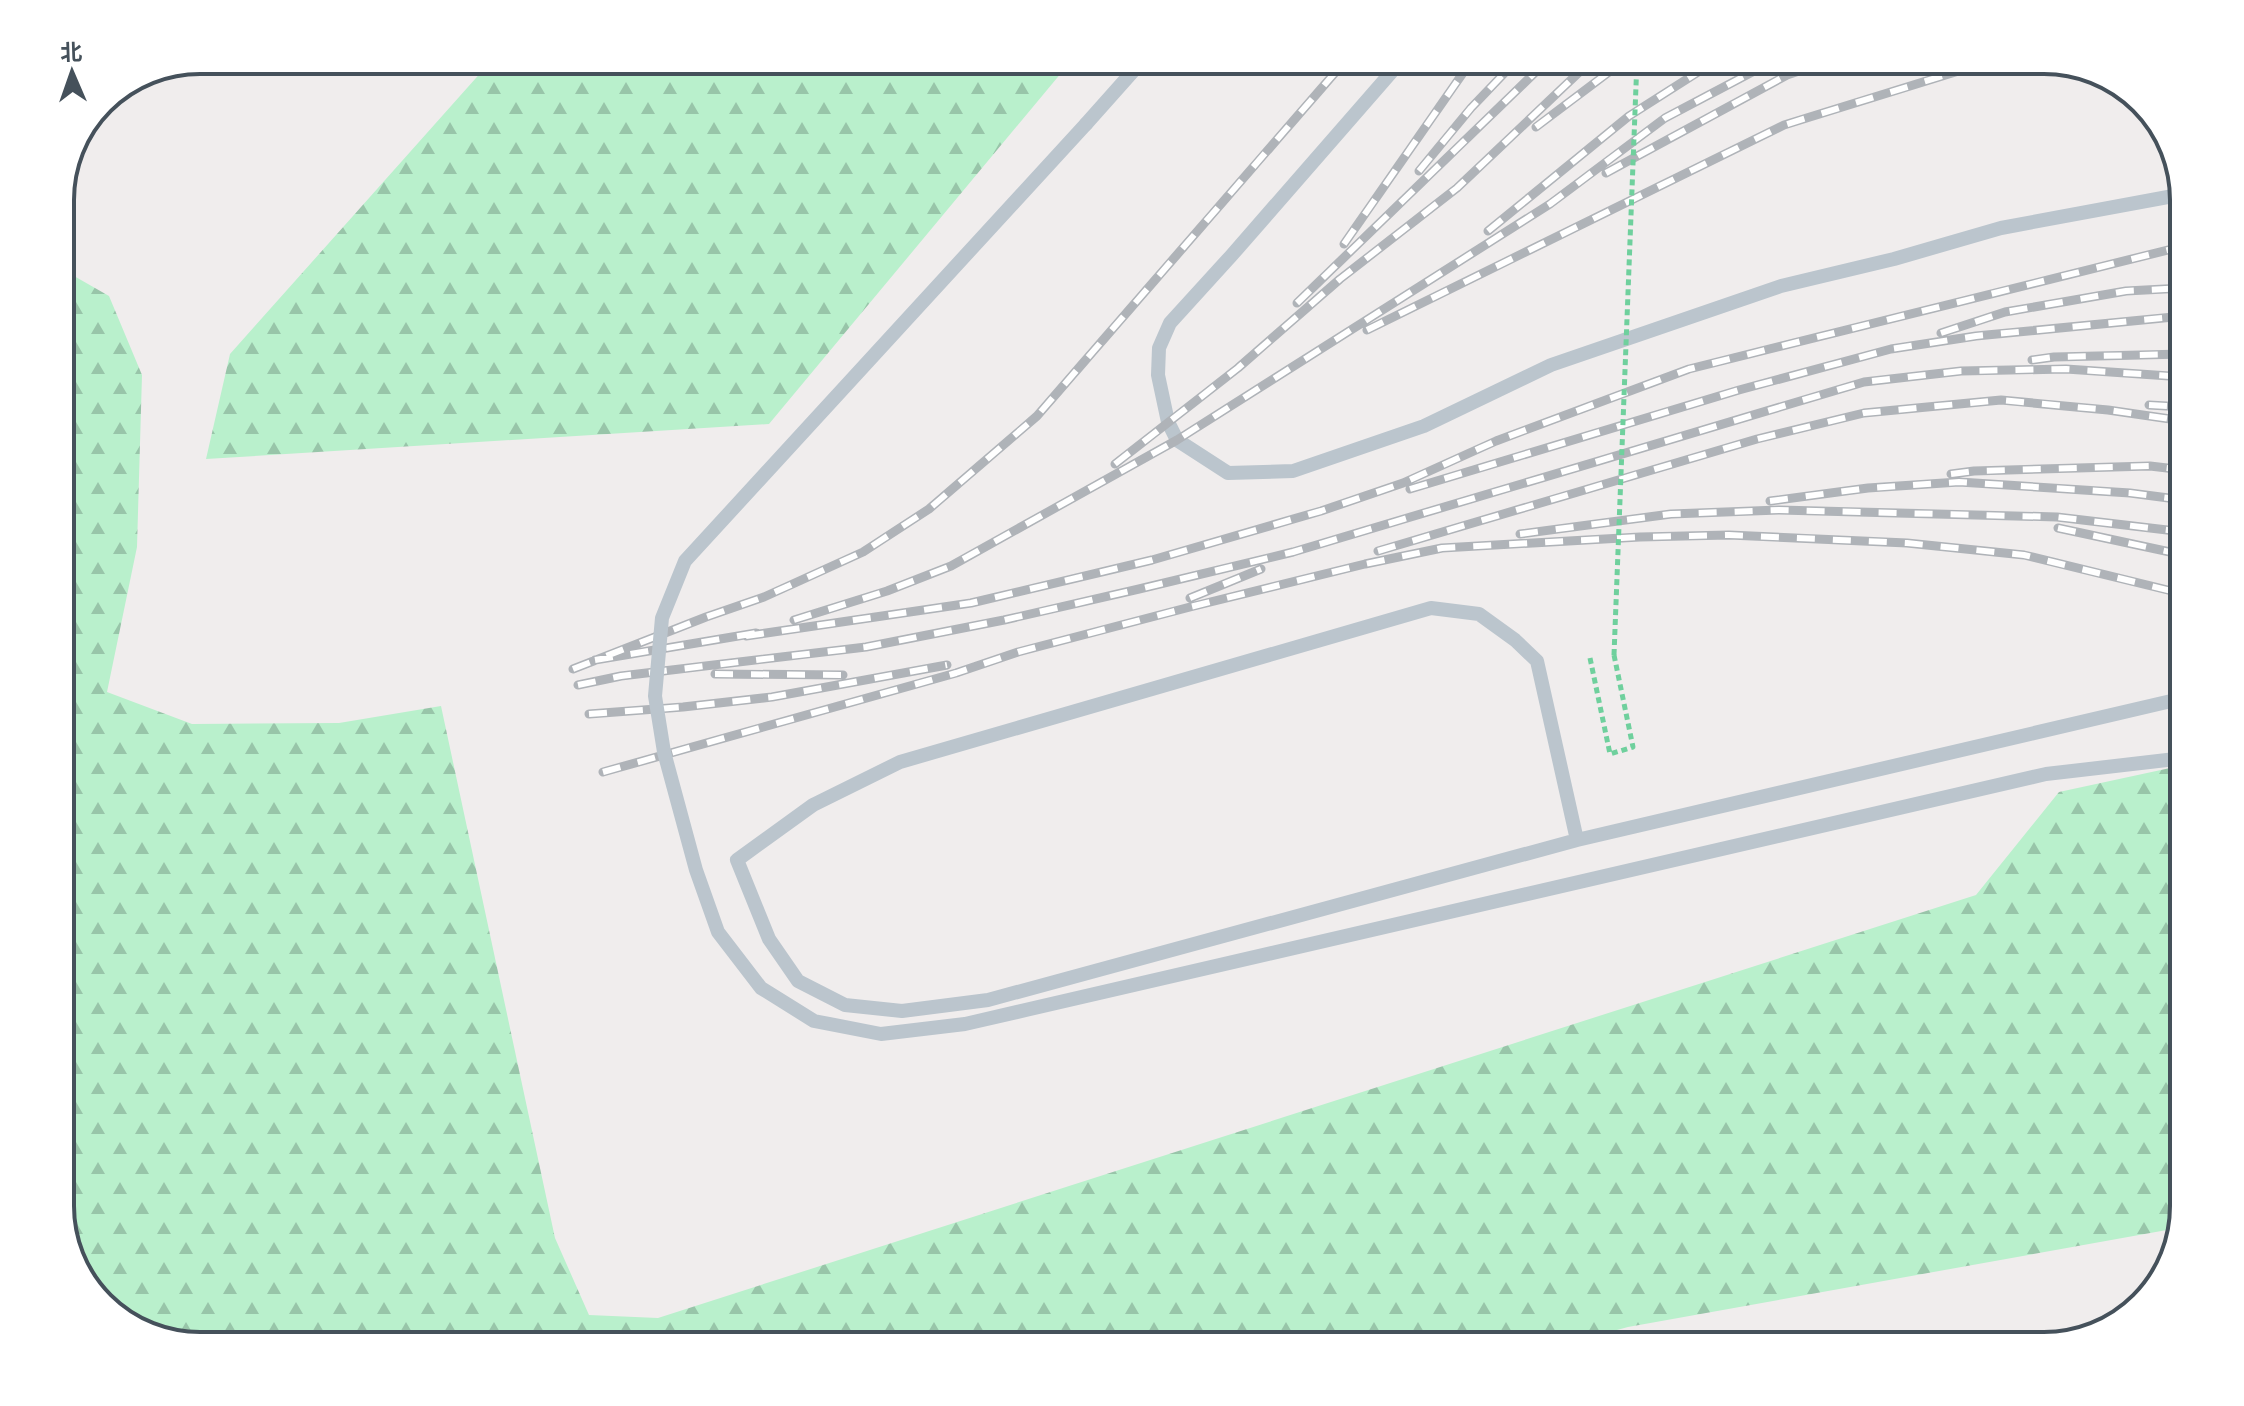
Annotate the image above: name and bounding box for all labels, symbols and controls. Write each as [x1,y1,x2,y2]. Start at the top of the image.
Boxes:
north arrow [32,32,112,112]
text: 北 [60,37,83,68]

